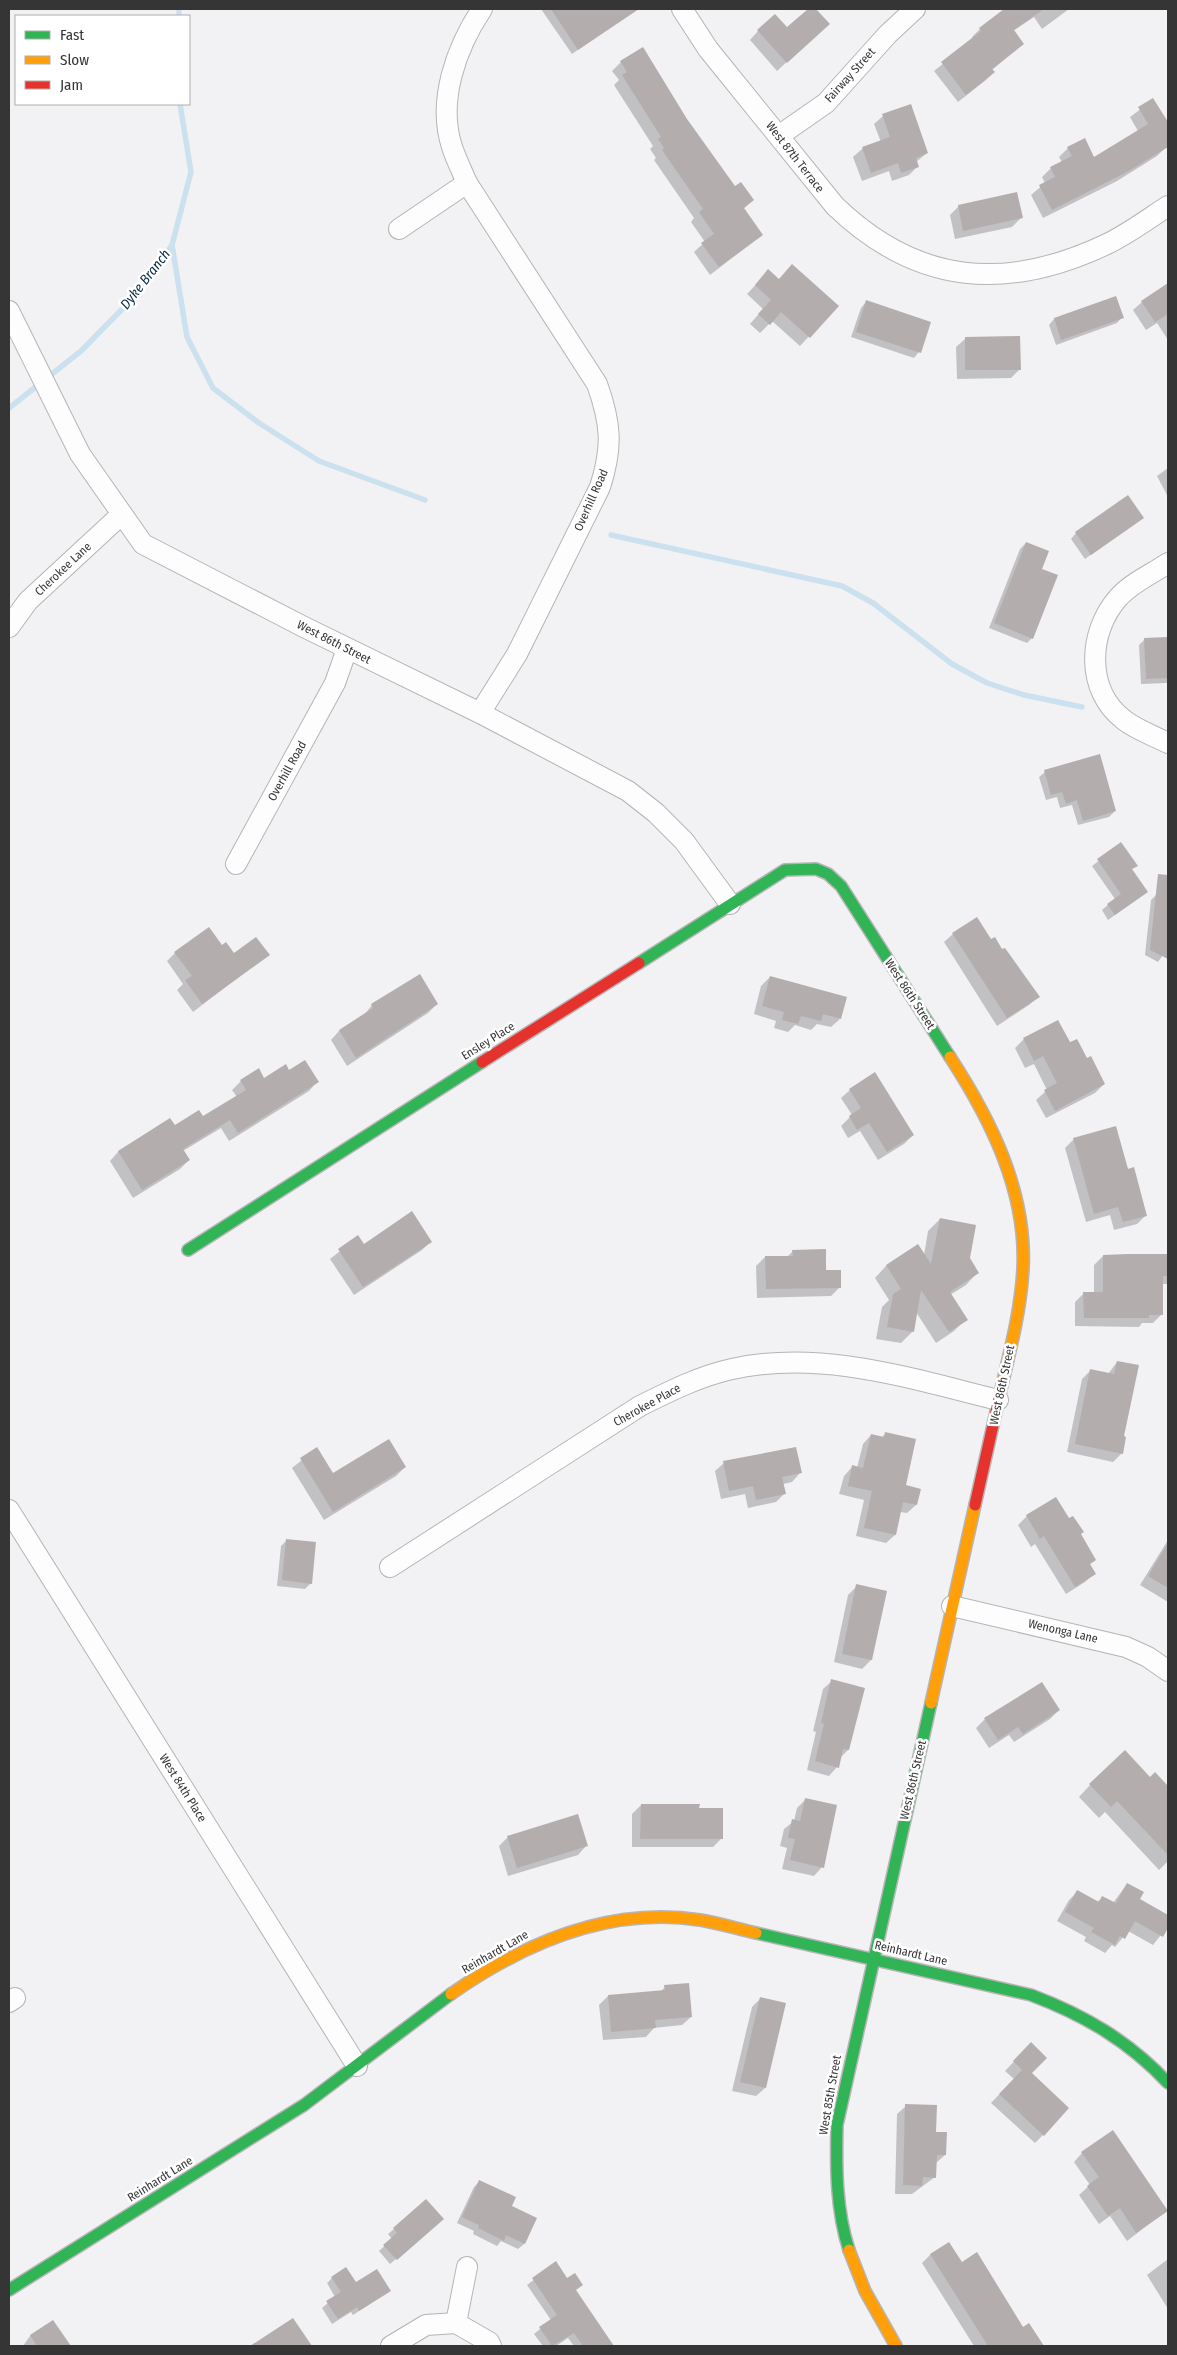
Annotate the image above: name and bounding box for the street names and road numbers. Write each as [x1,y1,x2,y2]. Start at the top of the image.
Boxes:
street label: Fairway Street [822,45,878,105]
street label: West 87th Terrace [763,119,827,195]
street label: Overhill Road [571,467,611,533]
street label: Cherokee Lane [32,539,94,599]
street label: West 86th Street [295,617,373,667]
street label: Overhill Road [265,739,309,803]
street label: West 86th Street [882,956,938,1032]
street label: Ensley Place [459,1019,517,1063]
street label: West 86th Street [987,1344,1017,1426]
street label: Cherokee Place [611,1381,683,1429]
street label: Wenonga Lane [1027,1616,1099,1646]
street label: West 86th Street [897,1739,929,1821]
street label: West 84th Place [157,1751,210,1825]
street label: Reinhardt Lane [459,1927,531,1977]
street label: Reinhardt Lane [873,1938,949,1968]
street label: West 85th Street [816,2054,844,2136]
street label: Reinhardt Lane [125,2153,195,2205]

